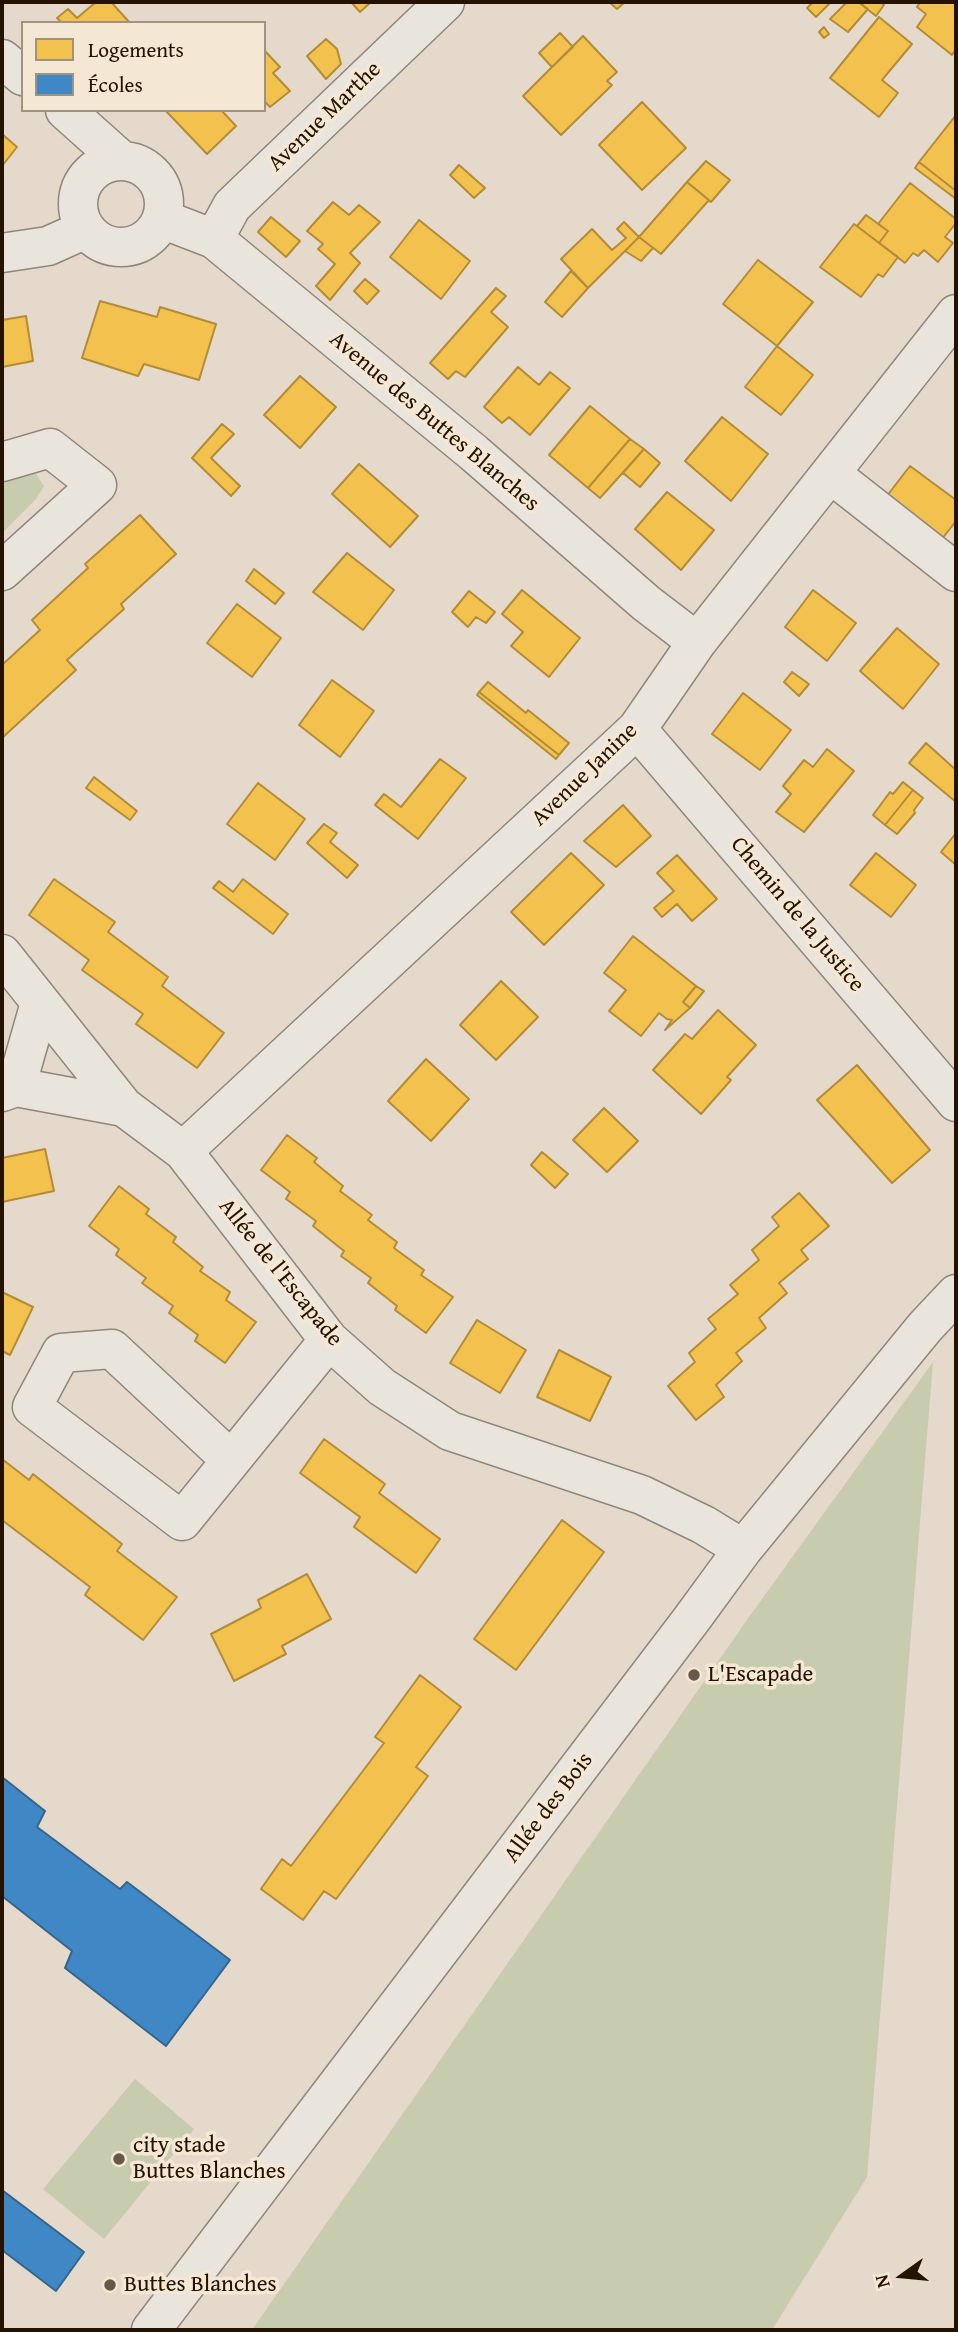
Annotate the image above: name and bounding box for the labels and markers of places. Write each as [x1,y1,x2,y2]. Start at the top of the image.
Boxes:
place label: L'Escapade [708,1661,813,1689]
marker: L'Escapade [686,1667,702,1683]
place label: city stade Buttes Blanches [133,2132,286,2186]
marker: city stade Buttes Blanches [111,2151,127,2167]
place label: Buttes Blanches [124,2271,277,2299]
marker: Buttes Blanches [102,2277,118,2293]

